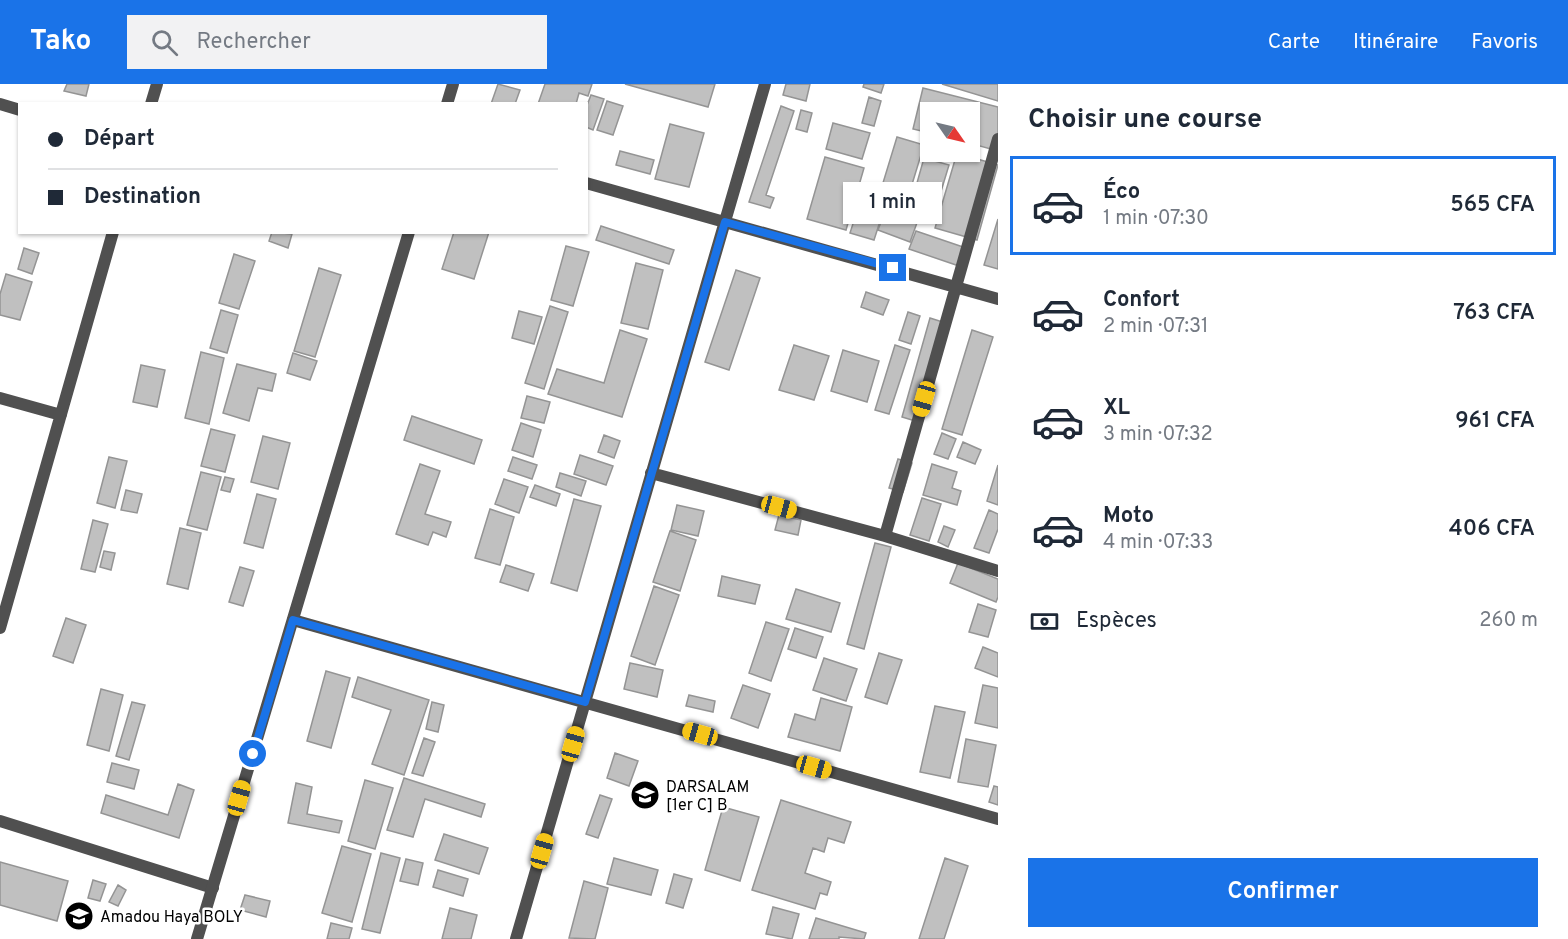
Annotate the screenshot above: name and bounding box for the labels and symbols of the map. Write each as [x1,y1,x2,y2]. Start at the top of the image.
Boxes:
north arrow [920,102,980,162]
callout: 1 min [844,181,942,223]
route end [879,254,906,281]
car [910,379,938,419]
car [759,494,799,520]
car [680,720,720,748]
car [559,724,587,764]
route start [239,740,266,767]
car [794,753,834,781]
car [225,778,253,818]
place label: DARSALAM [1er C] B [666,778,749,816]
school or university icon: DARSALAM [1er C] B [629,779,661,811]
car [528,831,556,871]
school or university icon: Amadou Haya BOLY [63,900,95,932]
place label: Amadou Haya BOLY [100,908,243,928]

